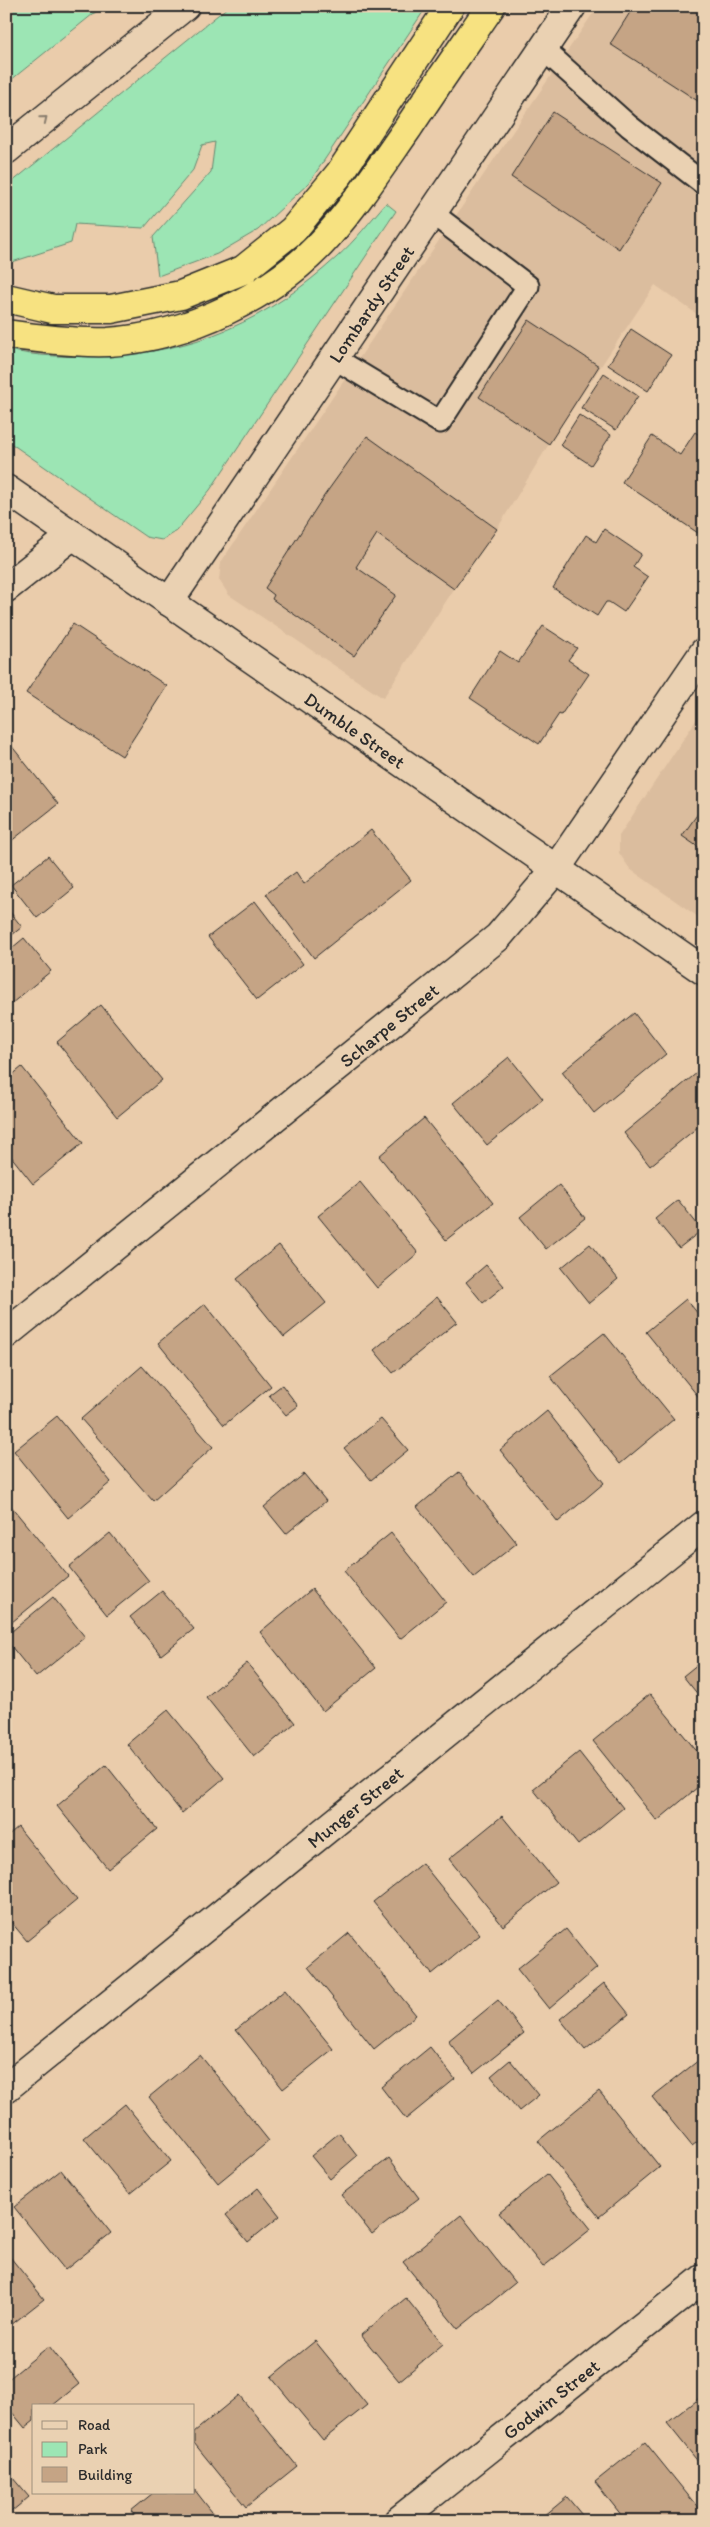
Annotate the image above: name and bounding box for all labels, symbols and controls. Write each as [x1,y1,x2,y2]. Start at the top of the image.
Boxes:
one-way arrow [38,117,47,125]
street label: Lombardy Street [324,241,419,367]
street label: Dumble Street [300,687,410,774]
street label: Scharpe Street [335,978,443,1072]
street label: Munger Street [303,1762,408,1853]
street label: Godwin Street [498,2354,604,2444]
legend [32,2404,195,2494]
text: Road [78,2416,111,2434]
text: Park [78,2440,108,2458]
text: Building [78,2466,132,2484]

